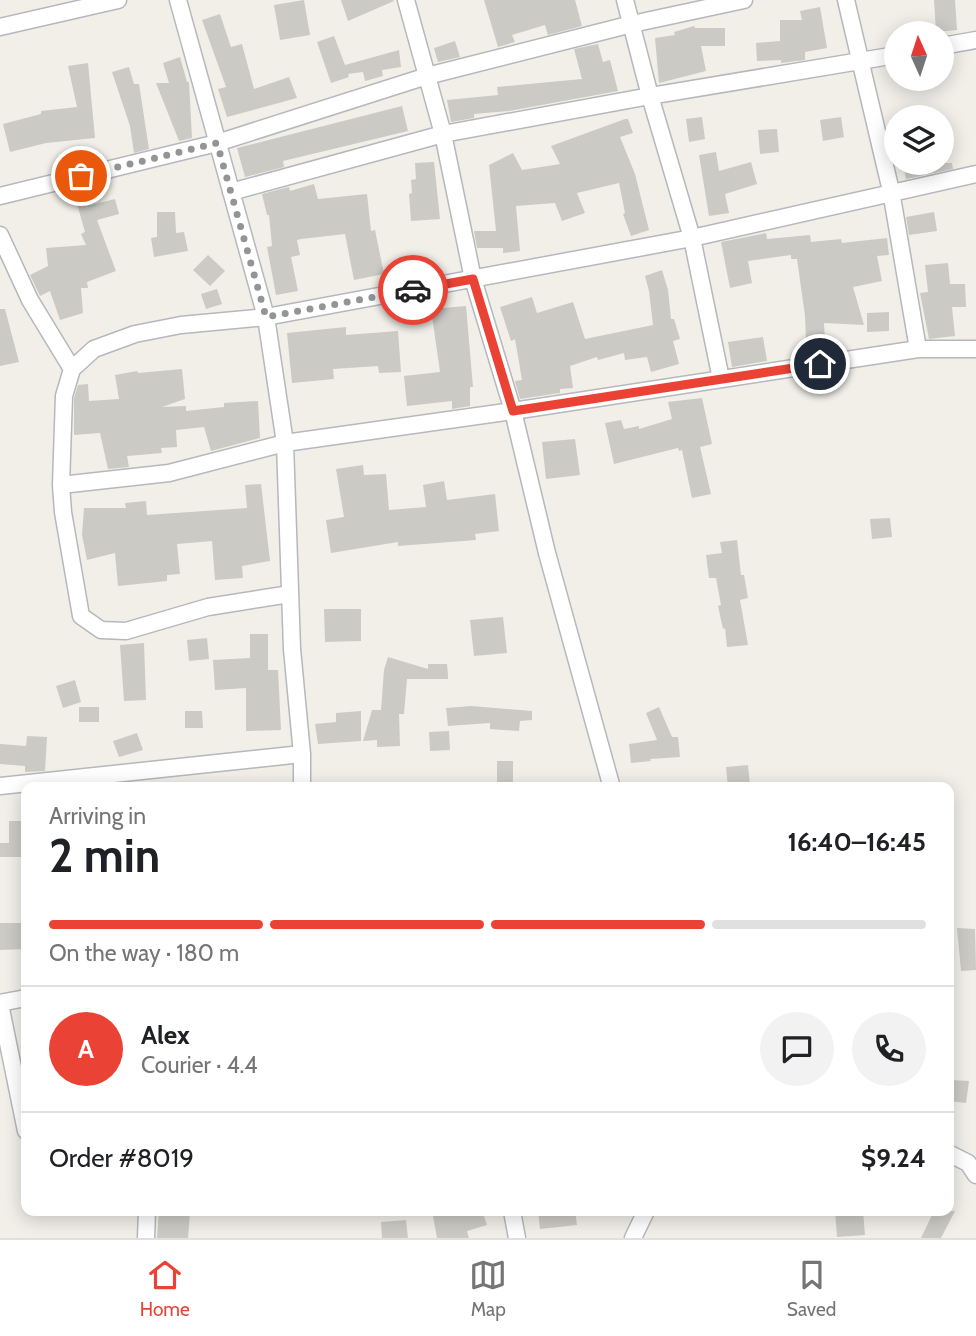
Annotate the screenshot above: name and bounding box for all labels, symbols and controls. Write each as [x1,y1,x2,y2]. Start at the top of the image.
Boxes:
north arrow [884,21,954,91]
map controls [884,21,954,175]
button: layers [884,105,954,175]
pin [51,146,111,206]
icon: bag [62,157,100,195]
courier [378,255,448,325]
icon: car [394,271,432,309]
pin [790,334,850,394]
icon: home [801,345,839,383]
text: Arriving in [49,802,146,830]
text: 16:40–16:45 [787,826,926,858]
text: 2 min [49,828,160,884]
text: On the way · 180 m [49,939,239,967]
button: chat [760,1012,834,1086]
button: phone [852,1012,926,1086]
text: Alex [141,1019,190,1051]
text: A [78,1033,94,1065]
text: Courier · 4.4 [141,1051,258,1079]
text: Order #8019 [49,1142,194,1174]
text: $9.24 [861,1142,926,1174]
tab: Home [140,1256,190,1321]
tab: Map [469,1256,507,1321]
tab: Saved [787,1256,836,1321]

